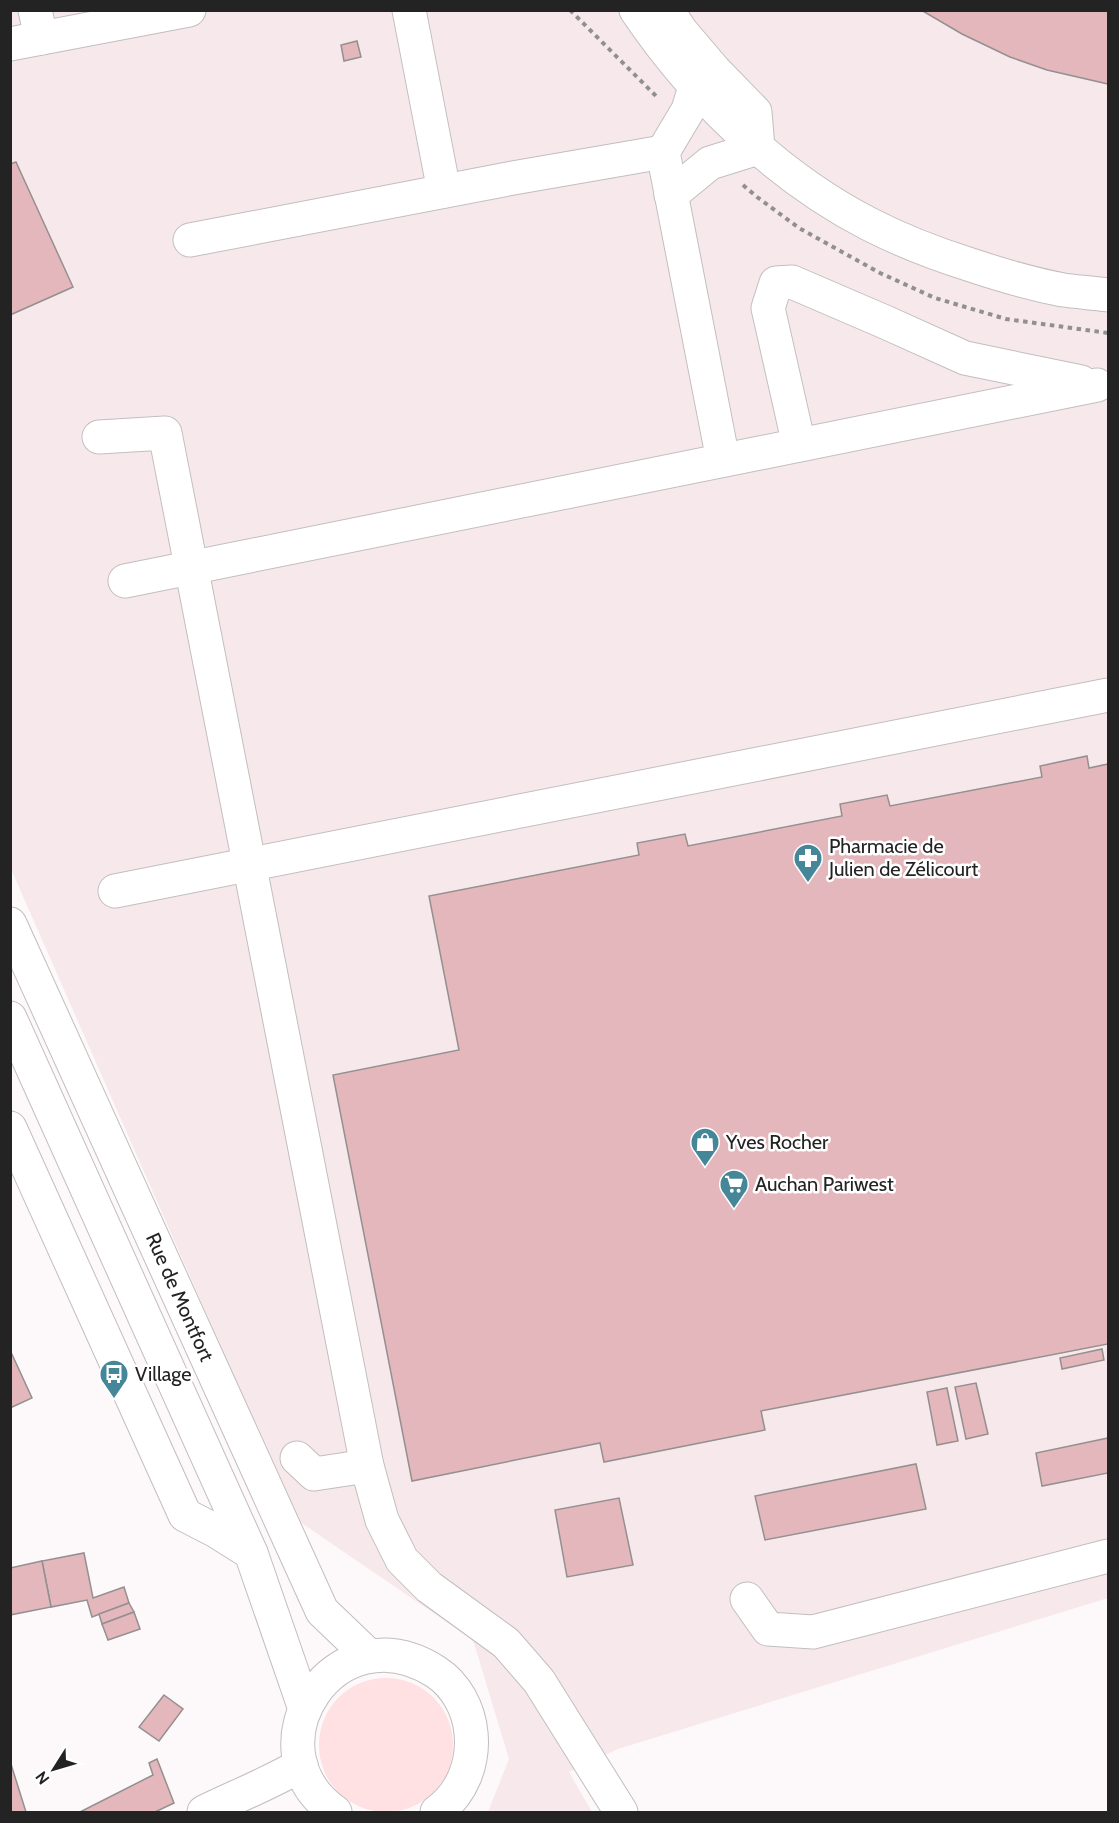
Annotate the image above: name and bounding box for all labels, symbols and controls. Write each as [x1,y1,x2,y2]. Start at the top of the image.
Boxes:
place label: Pharmacie de Julien de Zélicourt [828,834,978,881]
pharmacy icon: Pharmacie de Julien de Zélicourt [792,842,824,884]
shop icon: Yves Rocher [689,1126,721,1168]
place label: Yves Rocher [725,1130,829,1154]
supermarket icon: Auchan Pariwest [718,1168,750,1210]
place label: Auchan Pariwest [755,1172,894,1196]
street label: Rue de Montfort [141,1229,219,1365]
bus stop icon: Village [98,1358,130,1400]
place label: Village [135,1362,192,1386]
north arrow [24,1739,84,1799]
text: N [31,1767,53,1788]

